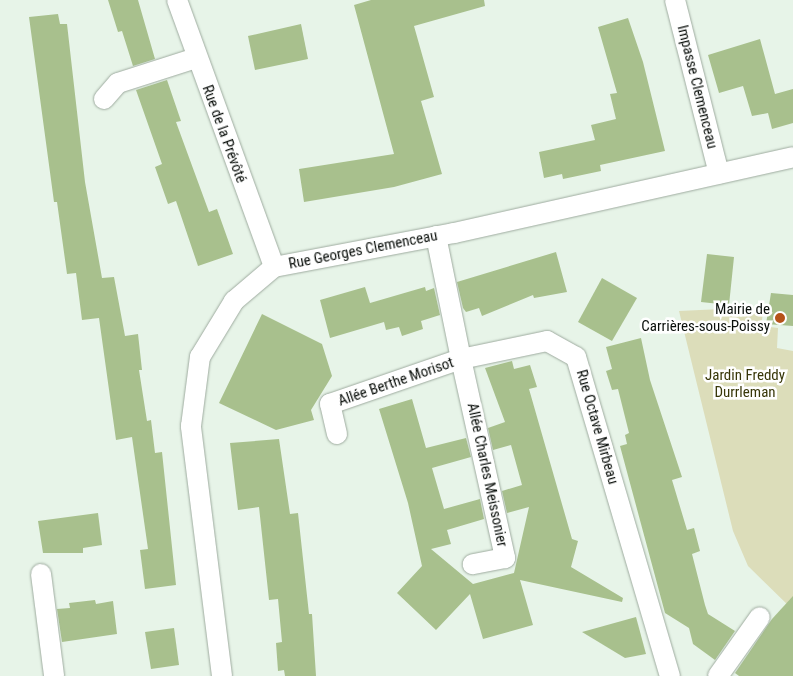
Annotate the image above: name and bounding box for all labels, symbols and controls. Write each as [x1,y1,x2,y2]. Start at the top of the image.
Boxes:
street label: Impasse Clemenceau [673,23,721,151]
street label: Rue de la Prévôté [198,83,250,185]
street label: Rue Georges Clemenceau [287,227,439,273]
place label: Mairie de Carrières-sous-Poissy [641,300,770,335]
marker: Mairie de Carrières-sous-Poissy [774,312,786,324]
street label: Allée Berthe Morisot [336,354,456,410]
park label: Jardin Freddy Durrleman [705,366,785,401]
street label: Rue Octave Mirbeau [572,368,622,486]
street label: Allée Charles Meissonier [463,401,511,549]

